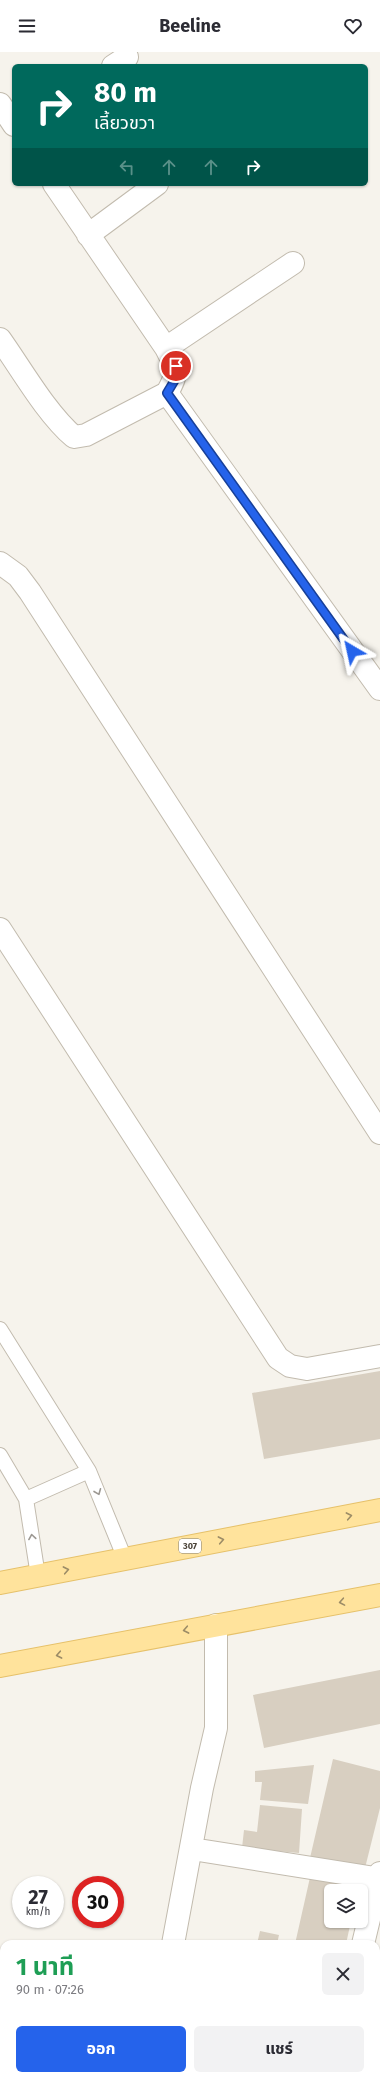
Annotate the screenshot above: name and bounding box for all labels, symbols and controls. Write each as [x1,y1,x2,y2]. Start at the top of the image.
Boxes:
icon: menu [16,15,38,37]
text: Beeline [159,15,221,37]
icon: heart [342,15,364,37]
text: 80 m [94,76,157,109]
icon: right [28,80,80,132]
text: เลี้ยวขวา [94,112,155,134]
icon: left [116,156,138,178]
icon: ahead [158,156,180,178]
icon: ahead [200,156,222,178]
icon: right [242,156,264,178]
pin [159,349,193,383]
icon: arrive [165,355,187,377]
position arrow [331,630,373,672]
one-way arrow [93,1488,101,1495]
one-way arrow [345,1512,352,1520]
one-way arrow [28,1534,37,1540]
one-way arrow [218,1536,224,1545]
road number: 307 [179,1539,201,1553]
one-way arrow [63,1566,69,1575]
one-way arrow [339,1597,345,1605]
one-way arrow [183,1626,189,1634]
one-way arrow [56,1650,62,1659]
speed limit sign: 30 [72,1876,124,1928]
map controls [324,1884,368,1928]
button: layers [324,1884,368,1928]
text: 27 [28,1885,48,1909]
text: km/h [26,1906,50,1918]
text: 1 นาที [16,1953,74,1981]
button: close [322,1953,364,1995]
text: 90 m · 07:26 [16,1982,84,1997]
button: ออก [16,2026,186,2072]
button: แชร์ [194,2026,364,2072]

